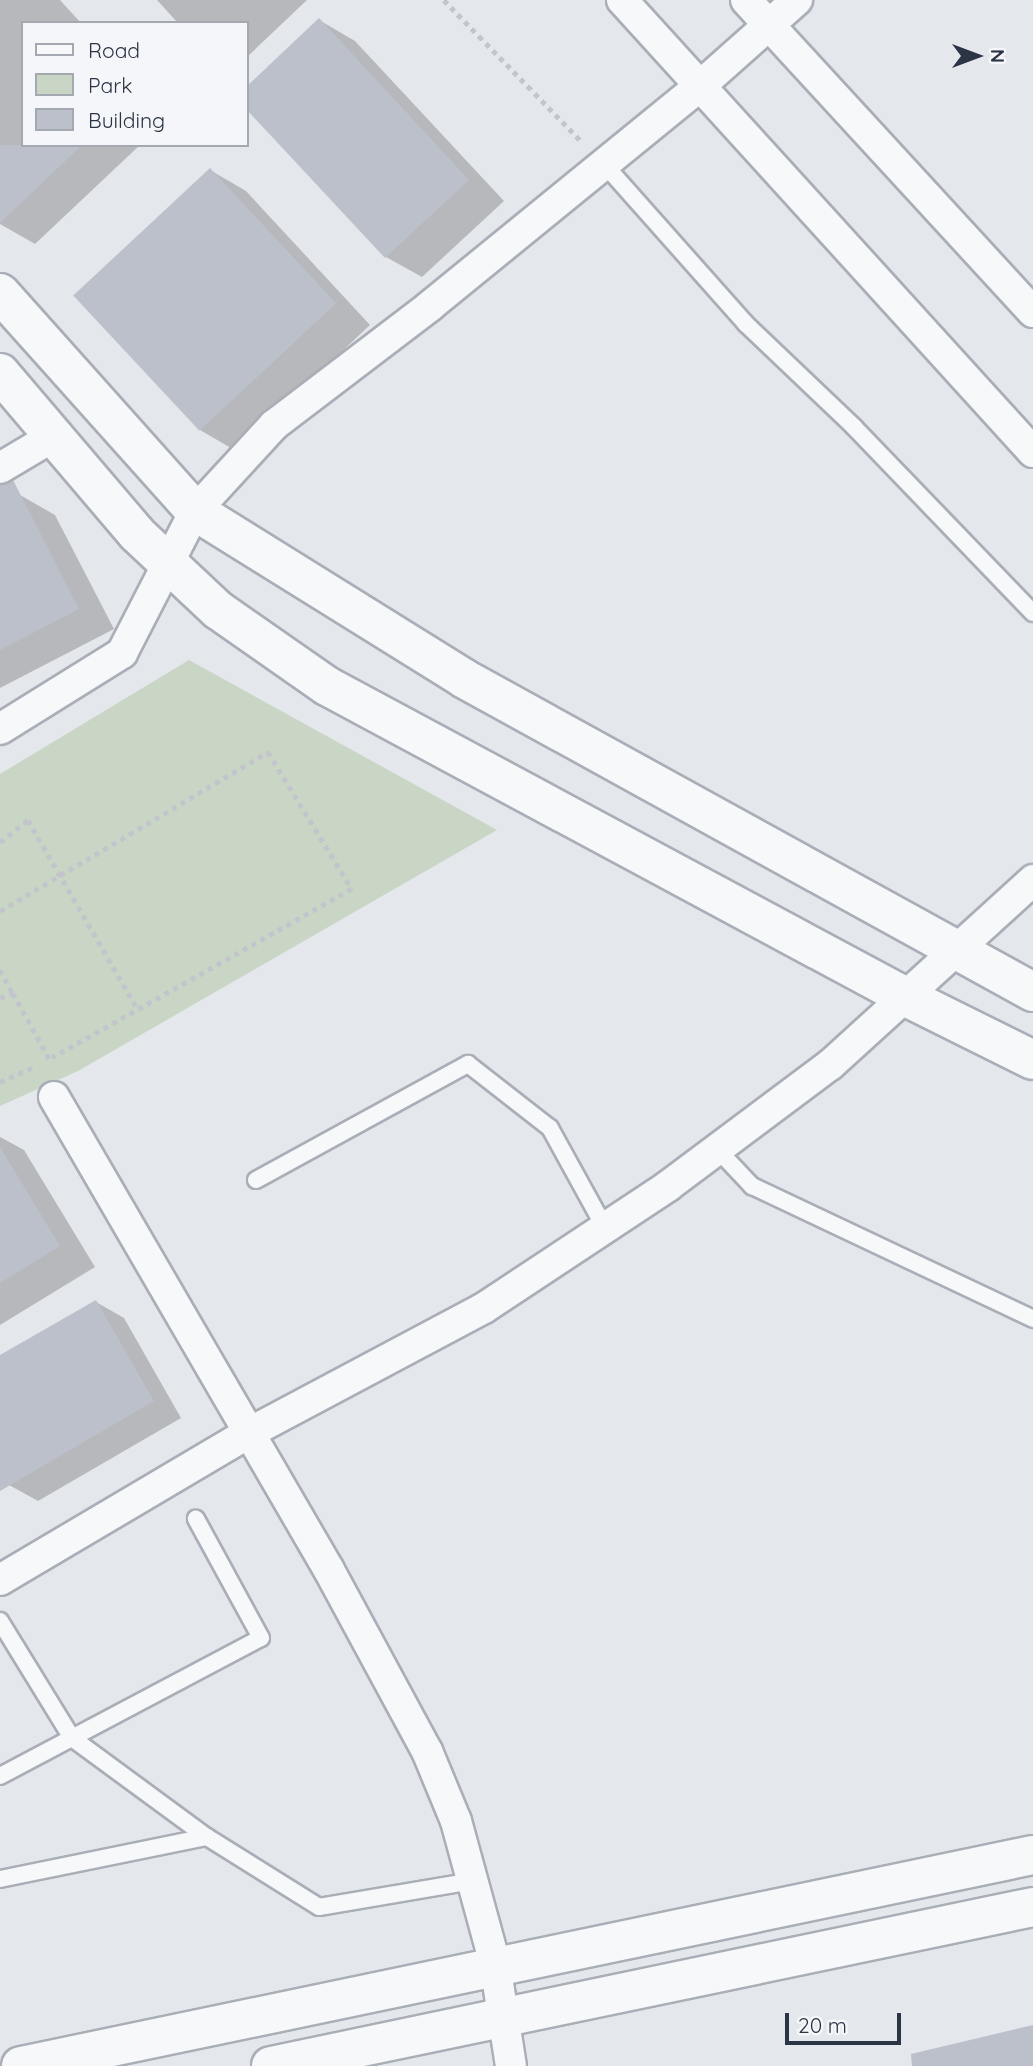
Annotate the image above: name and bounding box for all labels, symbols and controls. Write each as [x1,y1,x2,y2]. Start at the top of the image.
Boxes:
legend [21,21,248,147]
north arrow [942,21,1012,91]
text: Road [88,37,140,63]
text: N [986,49,1010,63]
text: Park [88,72,132,98]
text: Building [88,107,165,133]
scale bar [788,2000,904,2044]
text: 20 m [798,2012,847,2038]

